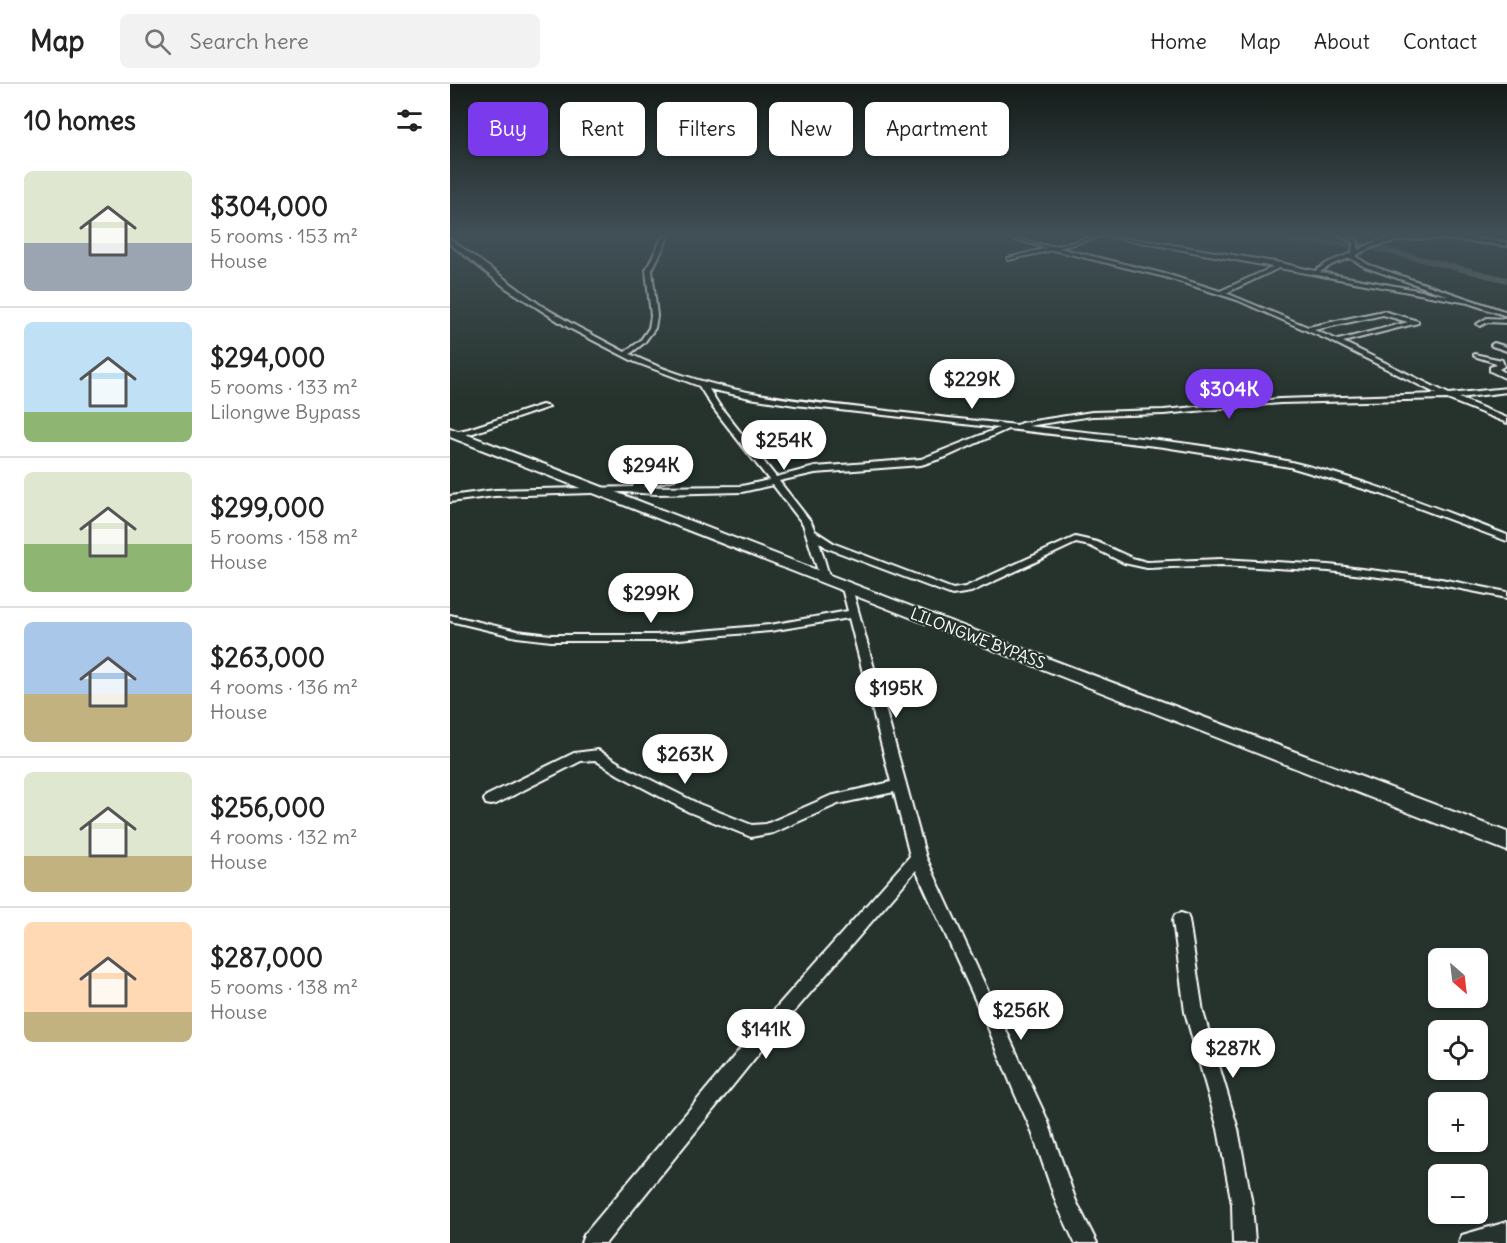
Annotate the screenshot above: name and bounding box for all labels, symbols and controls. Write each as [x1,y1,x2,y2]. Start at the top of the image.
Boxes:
search box [120,14,540,68]
text: Map [30,23,84,59]
icon: search [141,25,174,58]
text: Search here [189,27,309,55]
text: Home [1150,28,1207,55]
text: Map [1240,28,1281,55]
text: About [1314,28,1370,55]
text: Contact [1403,28,1477,55]
chip: Buy [468,102,548,156]
chip: Rent [560,102,645,156]
chip: Filters [657,102,757,156]
chip: New [769,102,853,156]
chip: Apartment [865,102,1009,156]
text: 10 homes [24,104,136,137]
icon: filters [393,104,426,137]
text: $304,000 [210,190,328,223]
icon: home [72,195,144,267]
text: 5 rooms · 153 m² [210,223,358,248]
text: House [210,248,267,273]
text: $294,000 [210,341,325,374]
icon: home [72,346,144,418]
pin: $229K [930,359,1014,410]
text: $229K [944,366,1000,391]
pin: $304K [1187,369,1271,420]
text: 5 rooms · 133 m² [210,374,358,399]
text: $304K [1199,376,1259,401]
text: Lilongwe Bypass [210,399,361,424]
pin: $254K [742,420,826,471]
text: $254K [755,427,813,452]
pin: $294K [609,445,693,496]
text: $294K [622,452,680,477]
text: $299,000 [210,491,325,524]
icon: home [72,496,144,568]
text: 5 rooms · 158 m² [210,524,358,549]
text: House [210,549,267,574]
pin: $299K [609,573,693,624]
text: $299K [622,580,680,605]
street label: LILONGWE BYPASS [908,603,1048,673]
text: $263,000 [210,641,325,674]
icon: home [72,646,144,718]
pin: $195K [854,668,938,719]
text: 4 rooms · 136 m² [210,674,358,699]
text: $195K [869,675,923,700]
text: House [210,699,267,724]
pin: $263K [643,734,727,785]
text: $263K [656,741,714,766]
text: $256,000 [210,791,325,824]
icon: home [72,796,144,868]
text: 4 rooms · 132 m² [210,824,357,849]
text: House [210,849,267,874]
text: $287,000 [210,941,323,974]
icon: home [72,946,144,1018]
north arrow [1428,948,1488,1008]
map controls [1428,948,1488,1224]
text: 5 rooms · 138 m² [210,974,358,999]
pin: $256K [979,990,1063,1041]
text: $256K [992,997,1050,1022]
text: House [210,999,267,1024]
pin: $141K [724,1009,808,1060]
text: $141K [741,1016,791,1041]
button: locate [1428,1020,1488,1080]
pin: $287K [1191,1028,1275,1079]
text: $287K [1205,1035,1261,1060]
button: + [1428,1092,1488,1152]
button: − [1428,1164,1488,1224]

